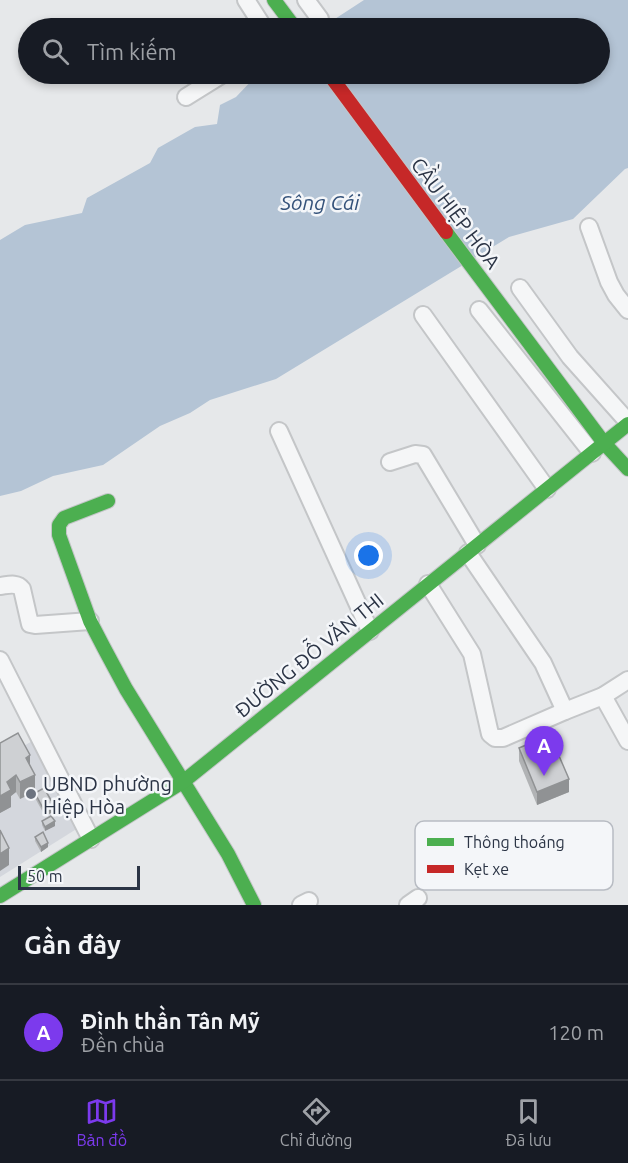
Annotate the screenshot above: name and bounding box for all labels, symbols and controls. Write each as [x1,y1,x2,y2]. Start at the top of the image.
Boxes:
search box [18,18,610,84]
icon: search [39,35,72,68]
text: Tìm kiếm [87,39,177,64]
street label: CẦU HIỆP HÒA [407,149,510,273]
water label: Sông Cái [279,190,360,214]
your location [354,541,383,570]
street label: ĐƯỜNG ĐỖ VĂN THI [227,584,388,722]
pin: A [524,726,564,776]
place label: UBND phường Hiệp Hòa [43,772,172,818]
marker: UBND phường Hiệp Hòa [24,787,38,801]
legend [415,821,613,890]
text: Thông thoáng [464,833,565,851]
text: Kẹt xe [464,860,509,878]
scale bar [18,863,140,890]
text: 50 m [27,867,63,885]
text: Gần đây [24,930,121,959]
text: Đình thần Tân Mỹ [81,1008,260,1033]
text: A [36,1021,51,1044]
text: 120 m [548,1021,604,1044]
text: Đền chùa [81,1033,165,1056]
tab: Bản đồ [76,1095,127,1150]
tab: Chỉ đường [280,1095,353,1150]
tab: Đã lưu [505,1095,552,1149]

